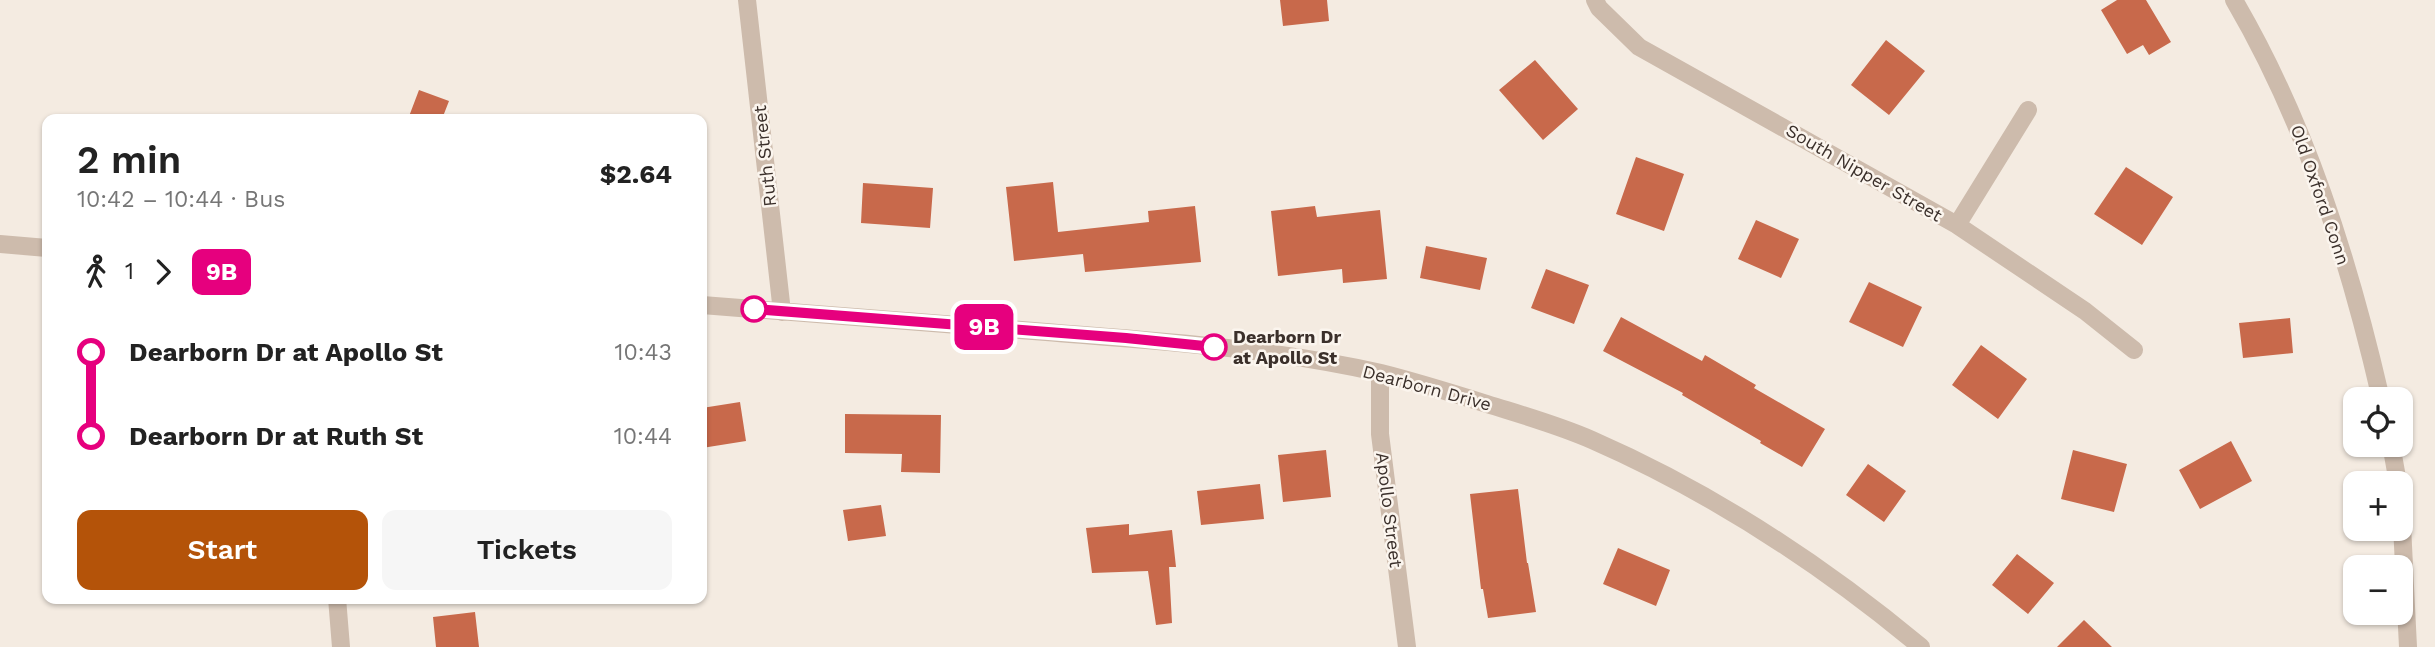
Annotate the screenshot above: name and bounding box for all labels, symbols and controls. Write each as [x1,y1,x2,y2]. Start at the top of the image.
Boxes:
street label: Ruth Street [749,104,780,208]
street label: South Nipper Street [1783,119,1946,226]
street label: Old Oxford Conn [2287,122,2354,268]
text: 2 min [77,138,181,182]
text: $2.64 [600,159,672,189]
text: 10:42 – 10:44 · Bus [77,186,285,213]
icon: walk [77,253,115,291]
icon: forward [144,253,182,291]
text: 1 [125,258,134,285]
text: 9B [206,258,237,286]
unlabelled marker [741,296,767,322]
line badge: 9B [953,304,1016,350]
text: 9B [968,313,1000,341]
place label: Dearborn Dr at Apollo St [1233,326,1342,368]
marker: Dearborn Dr at Apollo St [1201,334,1227,360]
text: Dearborn Dr at Apollo St [129,337,443,367]
text: 10:43 [614,339,672,366]
street label: Dearborn Drive [1360,360,1494,415]
map controls [2343,387,2413,625]
button: locate [2343,387,2413,457]
text: Dearborn Dr at Ruth St [129,421,423,451]
text: 10:44 [614,423,672,450]
street label: Apollo Street [1372,451,1407,569]
button: + [2343,471,2413,541]
button: Start [77,510,368,590]
button: Tickets [382,510,672,590]
button: − [2343,555,2413,625]

